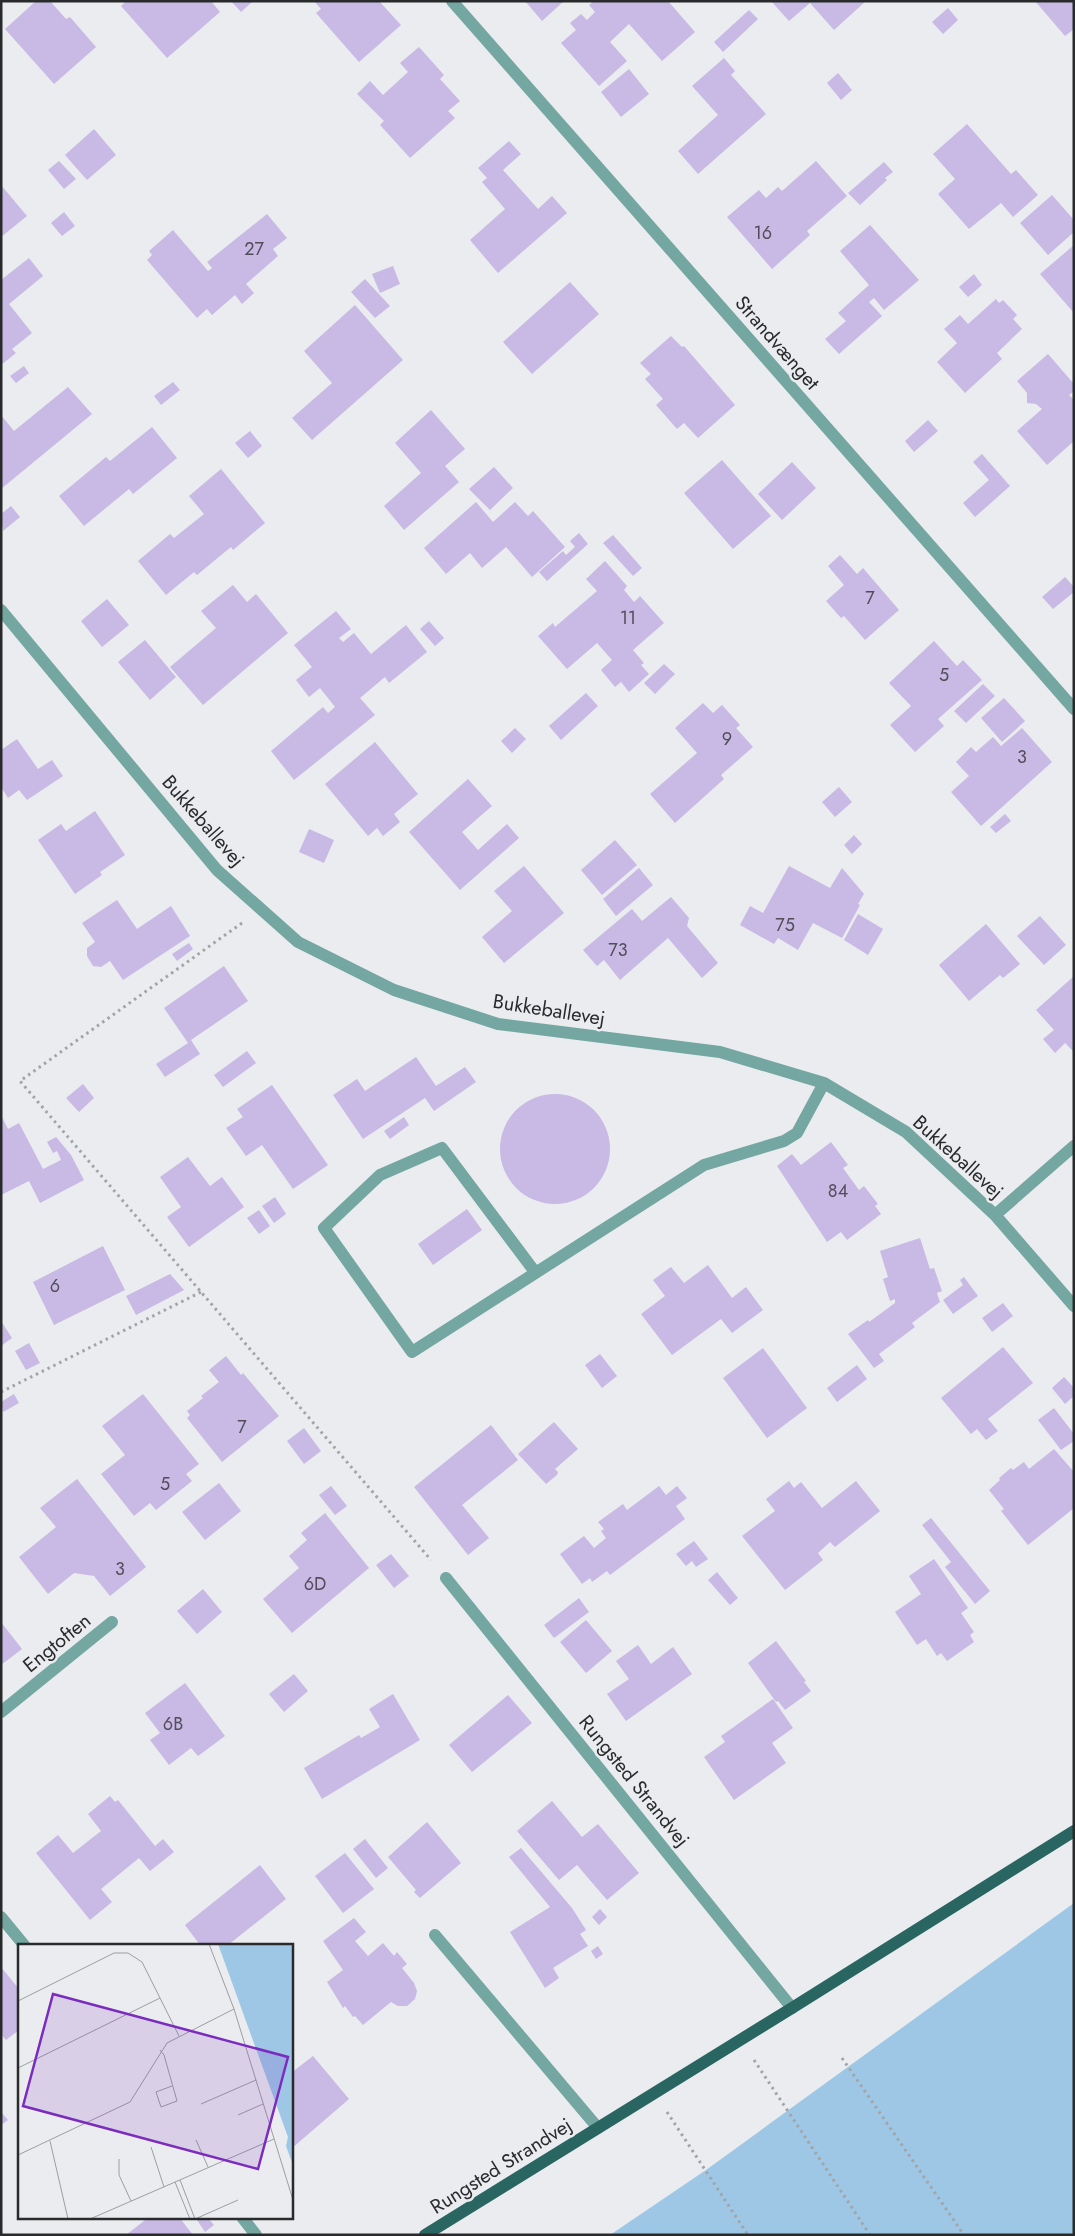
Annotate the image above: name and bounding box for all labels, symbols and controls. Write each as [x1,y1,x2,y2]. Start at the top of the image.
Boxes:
house number: 16 [754,220,772,246]
house number: 27 [244,236,264,262]
street label: Strandvænget [728,290,826,397]
house number: 7 [865,585,875,611]
house number: 11 [620,605,636,631]
house number: 5 [939,662,949,688]
house number: 9 [722,726,732,752]
house number: 3 [1017,744,1027,770]
street label: Bukkeballevej [155,769,251,873]
house number: 75 [775,912,795,938]
house number: 73 [608,937,628,963]
street label: Bukkeballevej [491,987,607,1033]
street label: Bukkeballevej [906,1108,1010,1206]
house number: 84 [828,1178,848,1204]
house number: 6 [50,1273,60,1299]
house number: 7 [237,1414,247,1440]
house number: 5 [160,1471,170,1497]
house number: 3 [115,1556,125,1582]
house number: 6D [304,1571,326,1597]
street label: Engtoften [17,1607,97,1679]
street label: Rungsted Strandvej [572,1709,696,1853]
house number: 6B [163,1711,183,1737]
inset map [18,1944,292,2218]
street label: Rungsted Strandvej [425,2111,577,2221]

